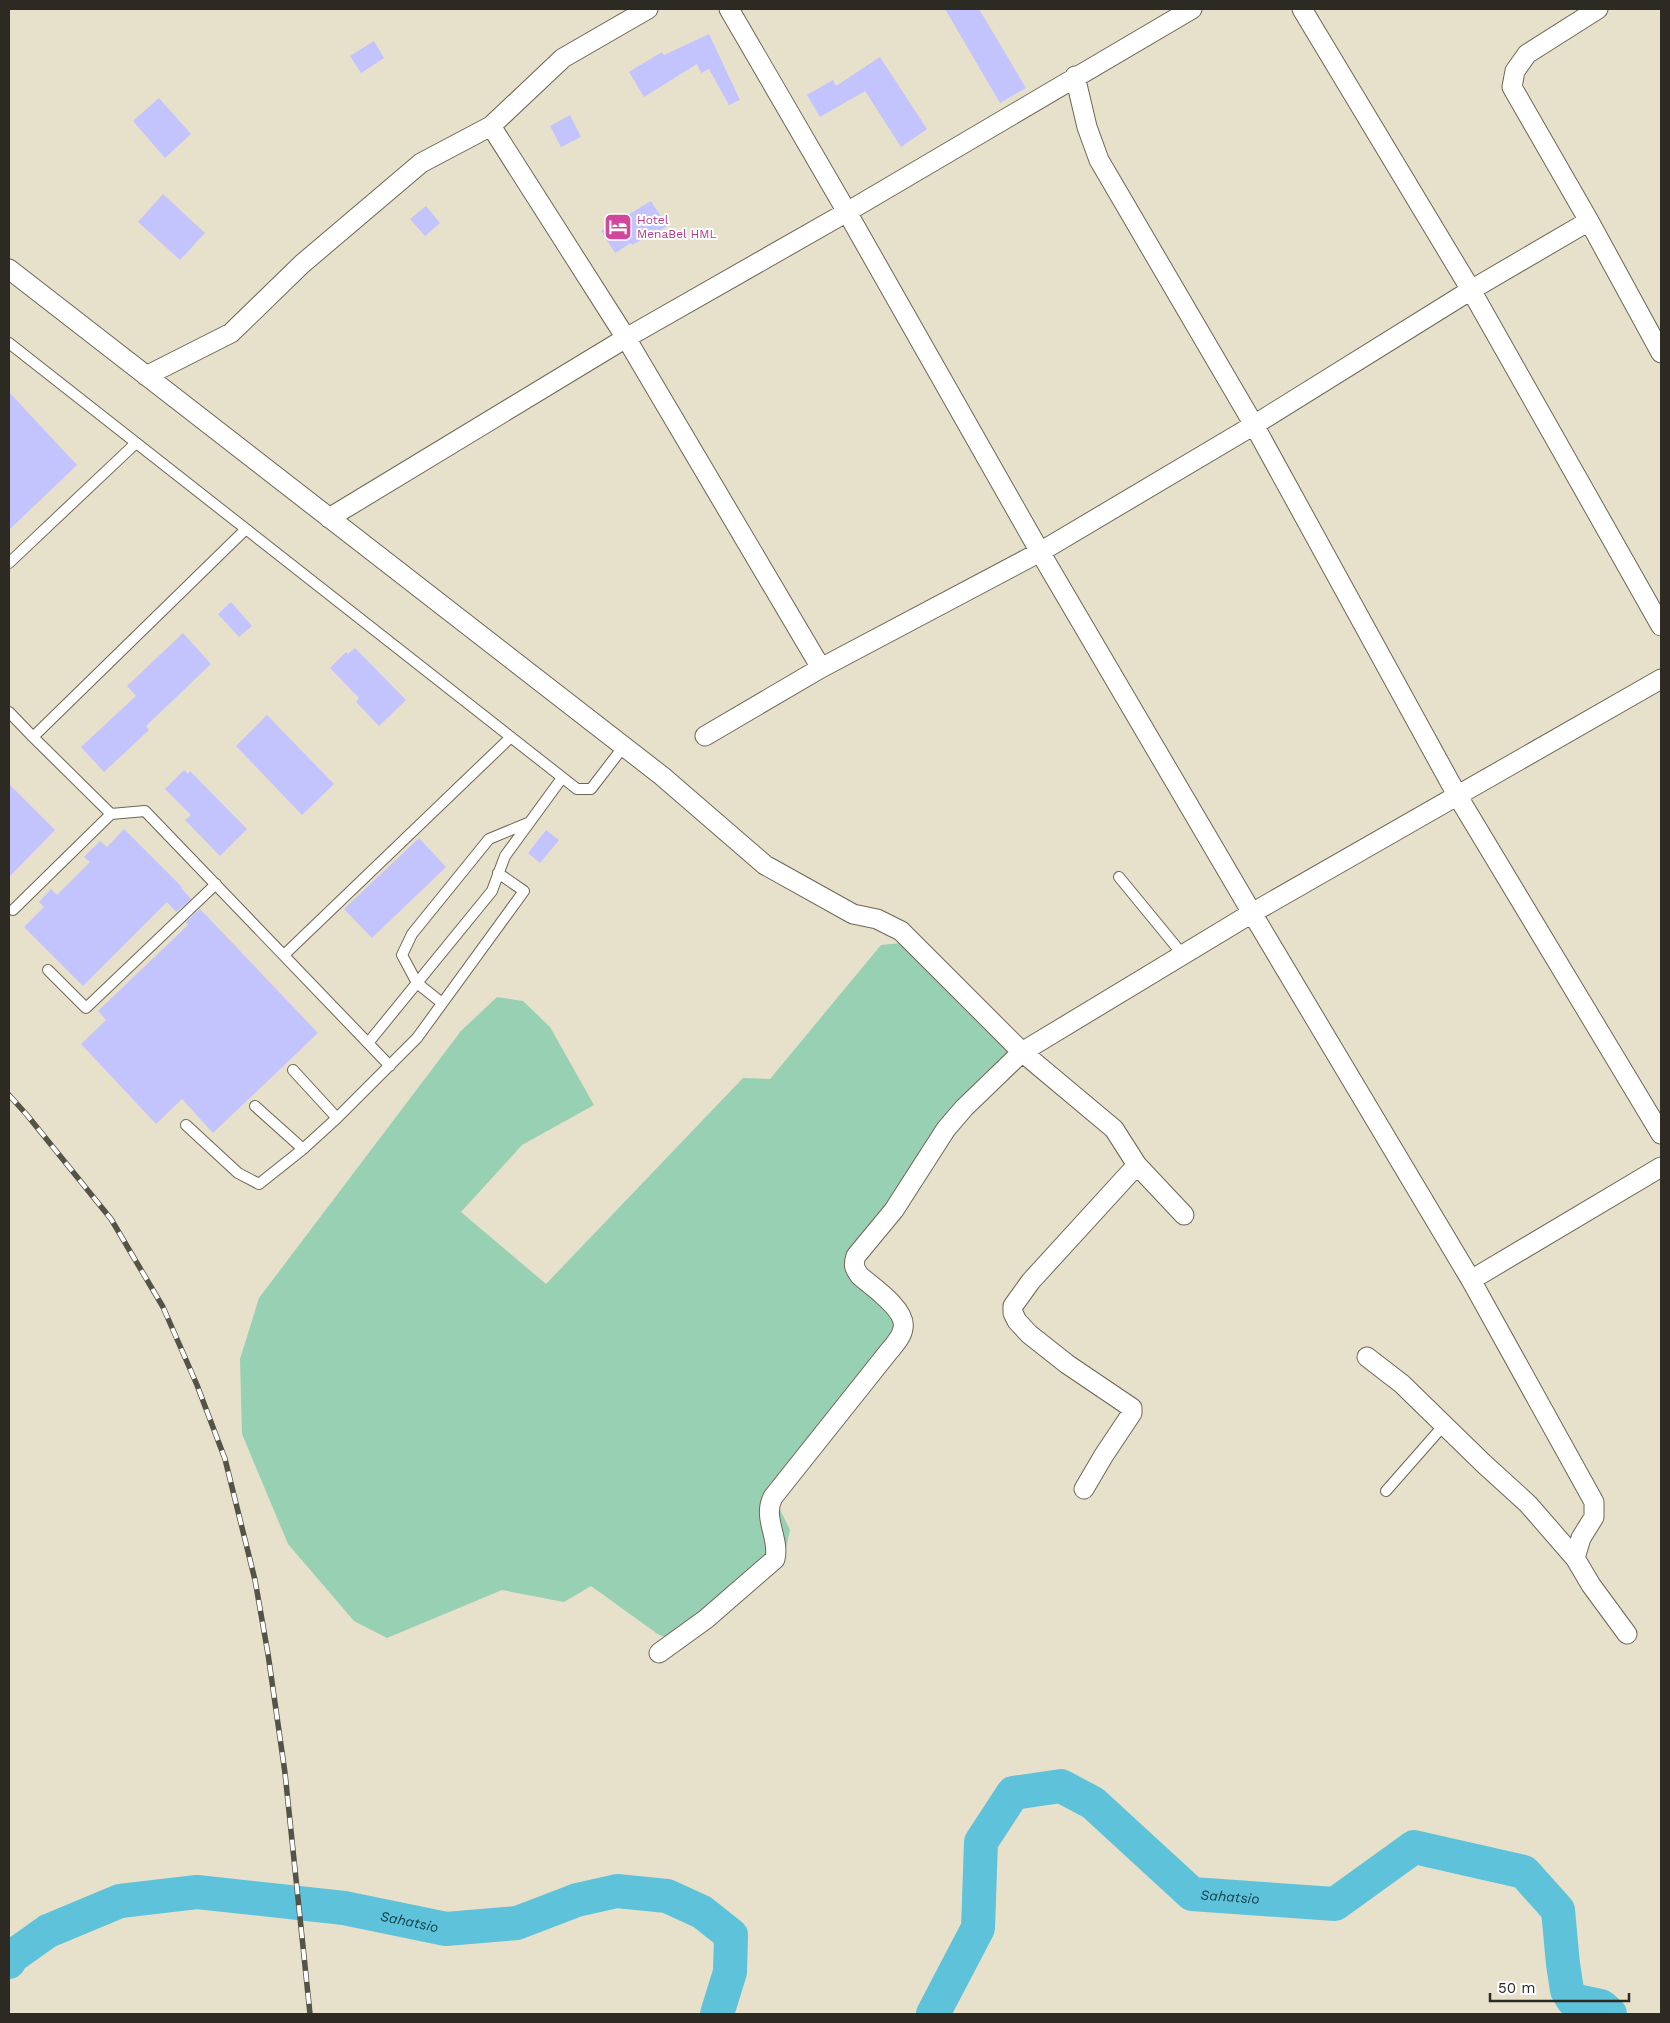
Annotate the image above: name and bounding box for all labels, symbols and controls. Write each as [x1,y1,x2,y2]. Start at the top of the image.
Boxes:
hotel icon: Hotel MenaBel HML [603,212,633,242]
place label: Hotel MenaBel HML [637,213,717,241]
water label: Sahatsio [1200,1887,1260,1907]
water label: Sahatsio [379,1908,440,1935]
scale bar [1490,1970,1629,2002]
text: 50 m [1498,1979,1535,1997]

